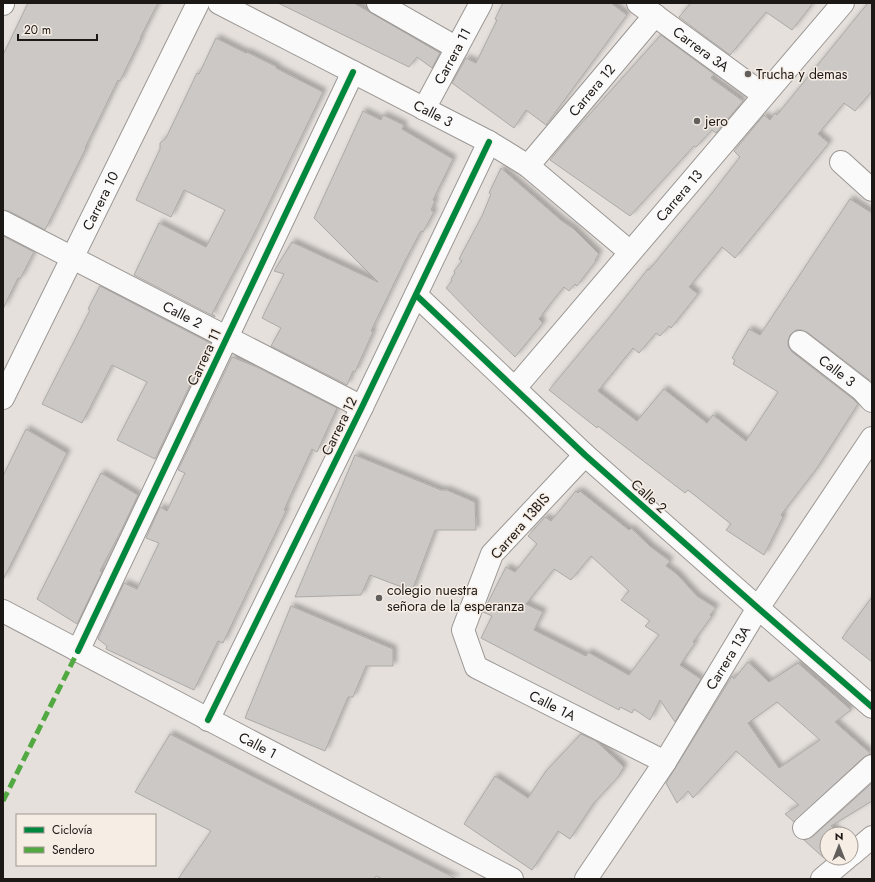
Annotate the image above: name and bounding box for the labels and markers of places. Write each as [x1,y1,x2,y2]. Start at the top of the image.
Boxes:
place label: Trucha y demas [756,64,848,84]
marker: Trucha y demas [743,69,753,79]
place label: jero [704,111,728,131]
marker: jero [692,116,702,126]
place label: colegio nuestra señora de la esperanza [387,580,524,616]
marker: colegio nuestra señora de la esperanza [374,593,384,603]

